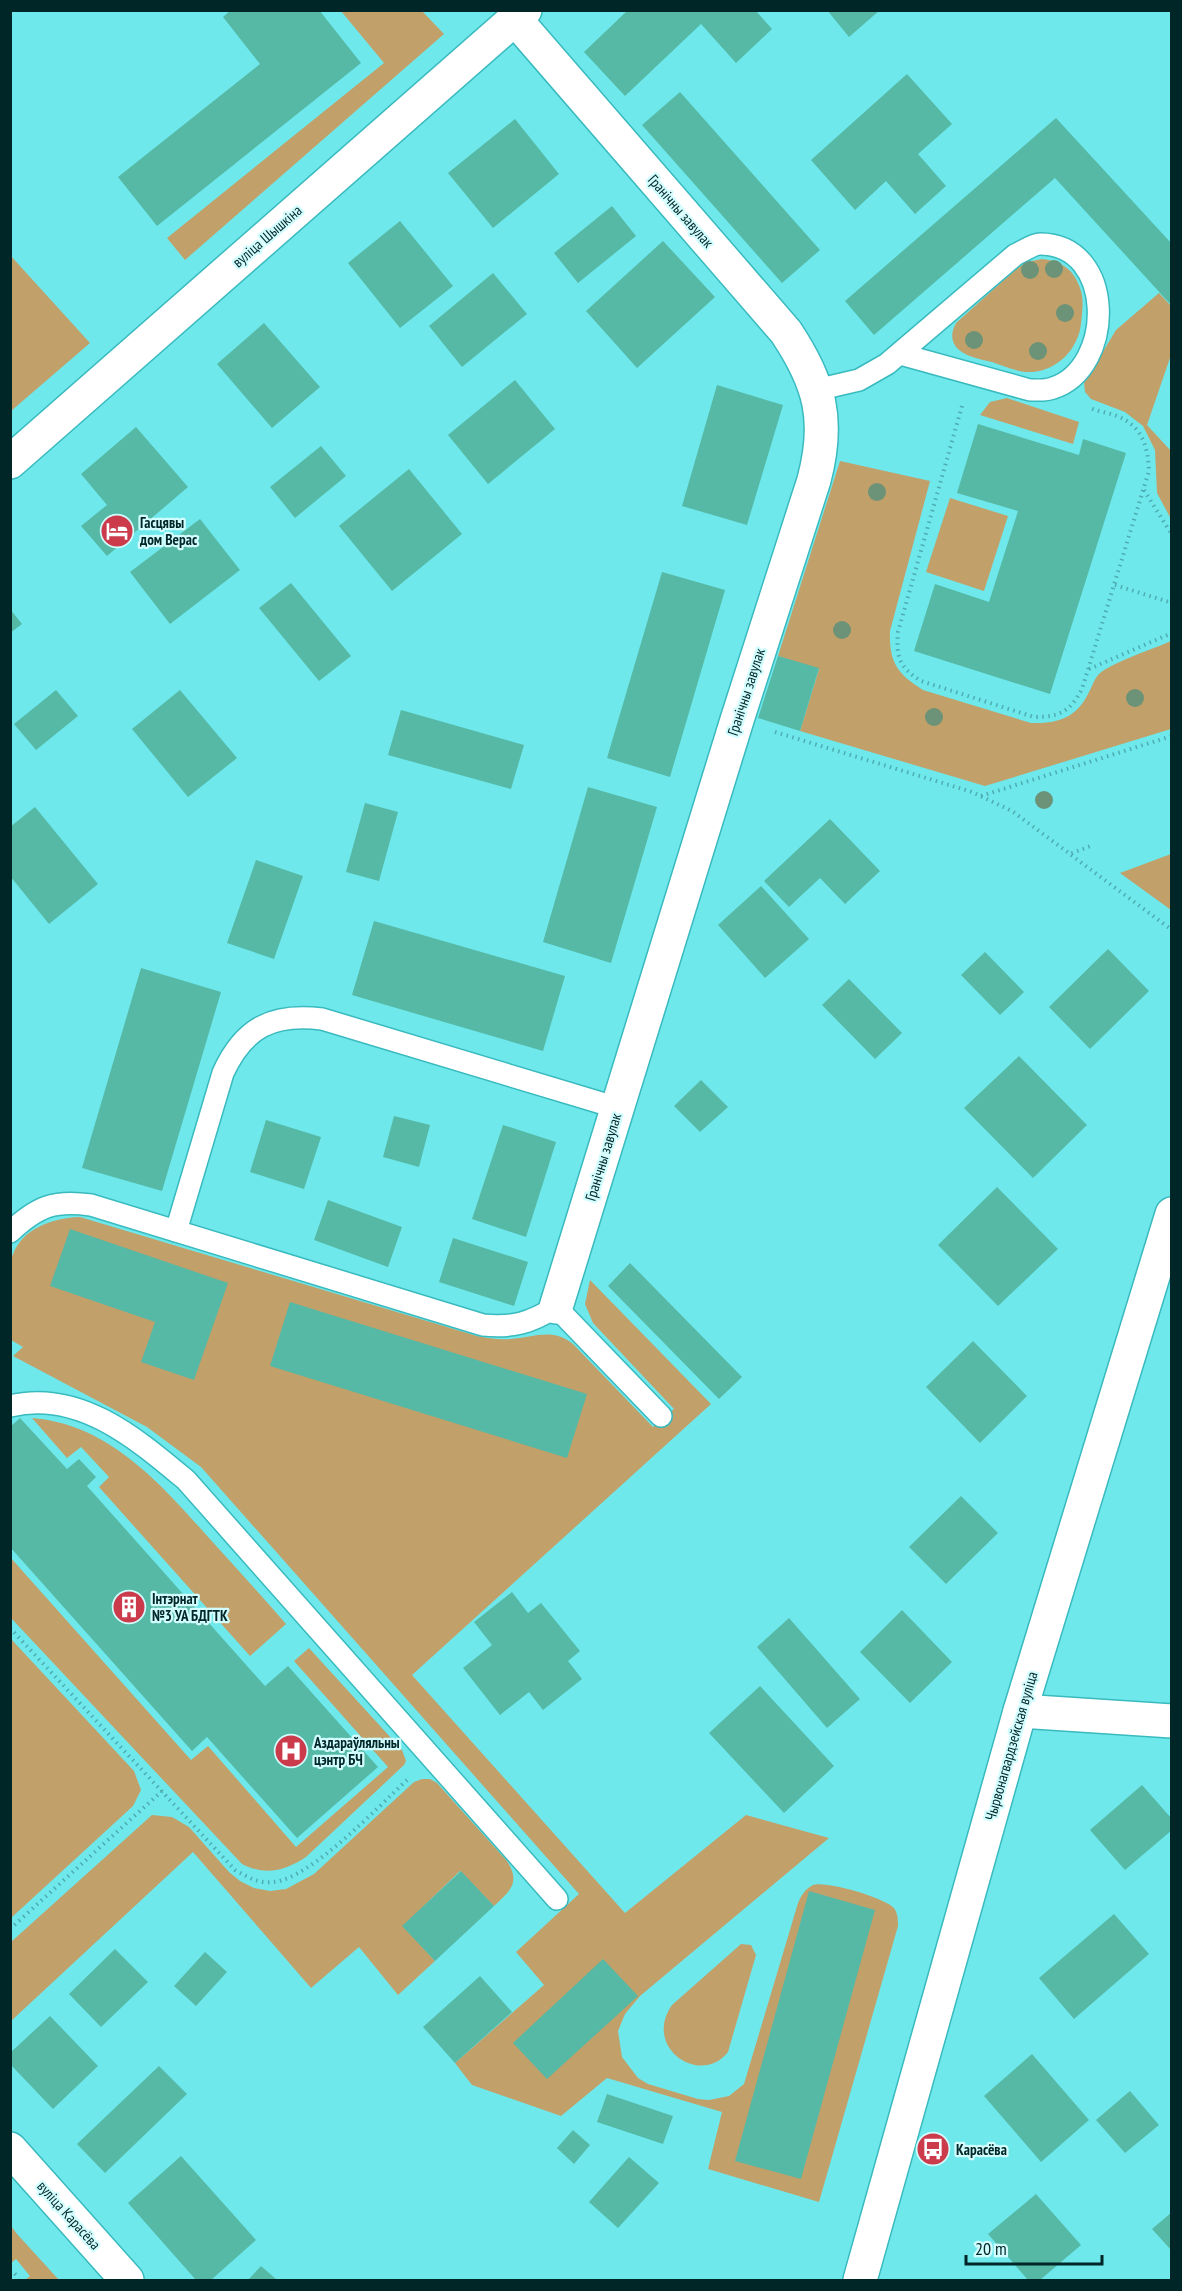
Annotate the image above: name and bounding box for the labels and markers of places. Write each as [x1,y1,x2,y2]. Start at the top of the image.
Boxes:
hotel icon: Гасцявы дом Верас [99,513,135,549]
place label: Гасцявы дом Верас [139,513,198,549]
building icon: Інтэрнат №3 УА БДГТК [111,1589,147,1625]
place label: Інтэрнат №3 УА БДГТК [152,1589,228,1625]
hospital icon: Аздараўляльны цэнтр БЧ [273,1733,309,1769]
place label: Аздараўляльны цэнтр БЧ [313,1733,400,1769]
bus stop icon: Карасёва [915,2131,951,2167]
place label: Карасёва [956,2140,1007,2159]

